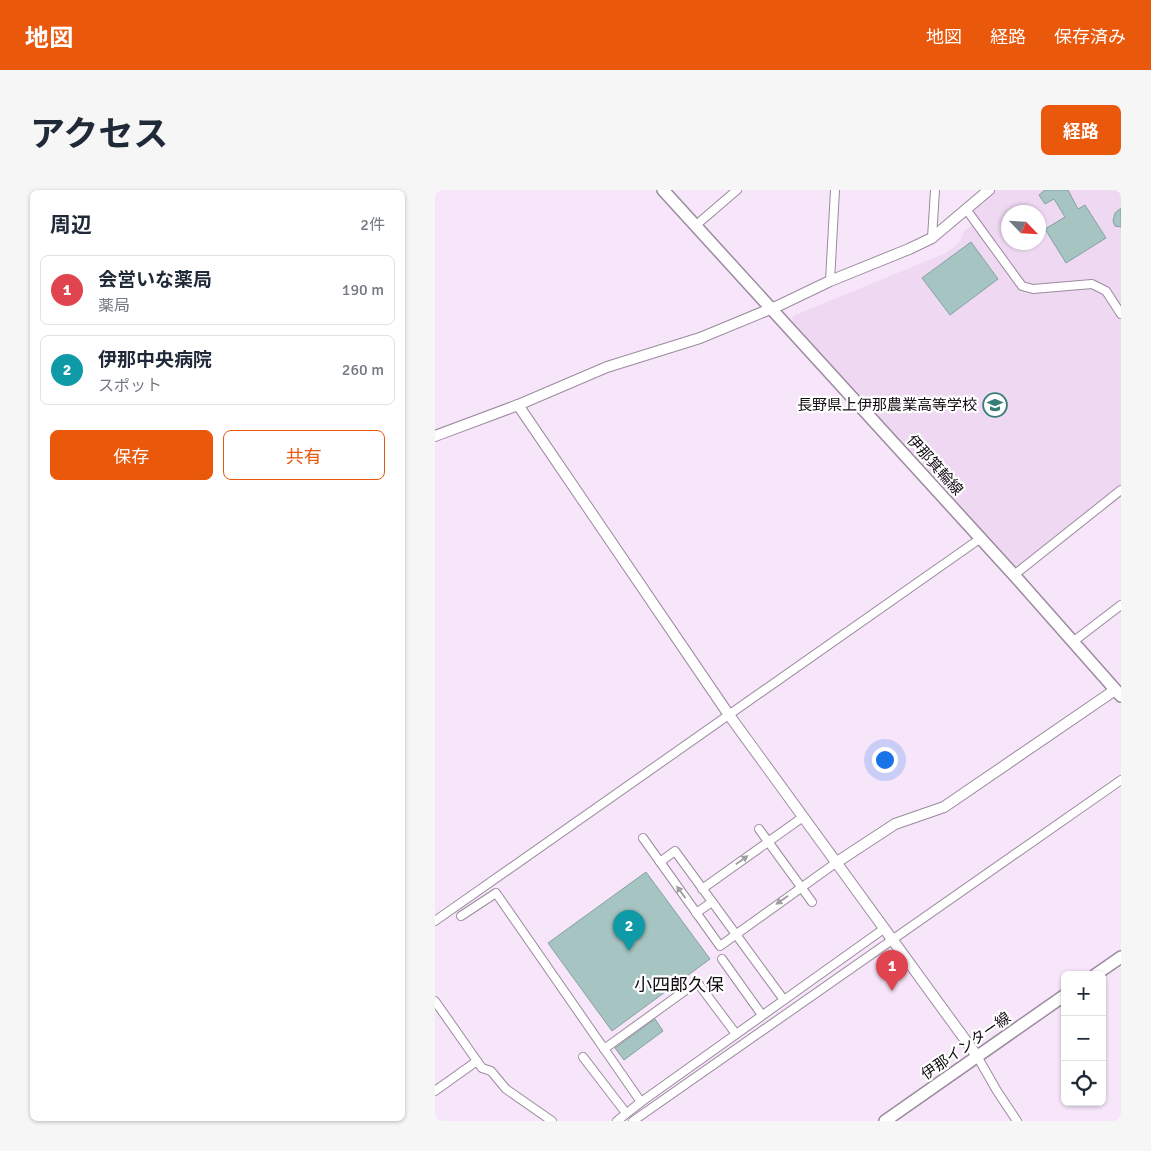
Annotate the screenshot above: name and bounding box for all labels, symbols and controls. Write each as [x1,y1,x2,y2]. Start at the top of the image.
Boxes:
text: 地図 [25,23,73,53]
text: 地図 [926,26,962,48]
text: 経路 [990,26,1026,48]
text: 保存済み [1054,26,1126,48]
button: 経路 [1041,105,1121,155]
text: アクセス [30,113,168,156]
north arrow [1001,205,1046,250]
text: 周辺 [50,212,92,238]
text: 2件 [360,215,385,235]
text: 会営いな薬局 [98,268,212,292]
text: 1 [63,280,71,300]
text: 190 m [342,280,384,300]
text: 薬局 [98,296,130,316]
text: 伊那中央病院 [98,348,212,372]
text: 2 [63,360,71,380]
text: 260 m [342,360,384,380]
text: スポット [98,376,162,396]
school or university icon: 長野県上伊那農業高等学校 [982,392,1008,418]
place label: 長野県上伊那農業高等学校 [797,396,977,414]
button: 保存 [50,430,213,480]
button: 共有 [223,430,385,480]
street label: 伊那箕輪線 [903,431,967,499]
your location [872,747,898,773]
one-way arrow [735,855,749,865]
one-way arrow [676,885,686,899]
one-way arrow [776,895,789,905]
pin: 2 [613,910,645,951]
pin: 1 [876,950,908,991]
map controls [1061,971,1106,1106]
button: + [1061,971,1106,1016]
district label: 小四郎久保 [634,974,724,996]
street label: 伊那インター線 [918,1009,1014,1083]
button: − [1061,1016,1106,1061]
button: locate [1061,1061,1106,1106]

